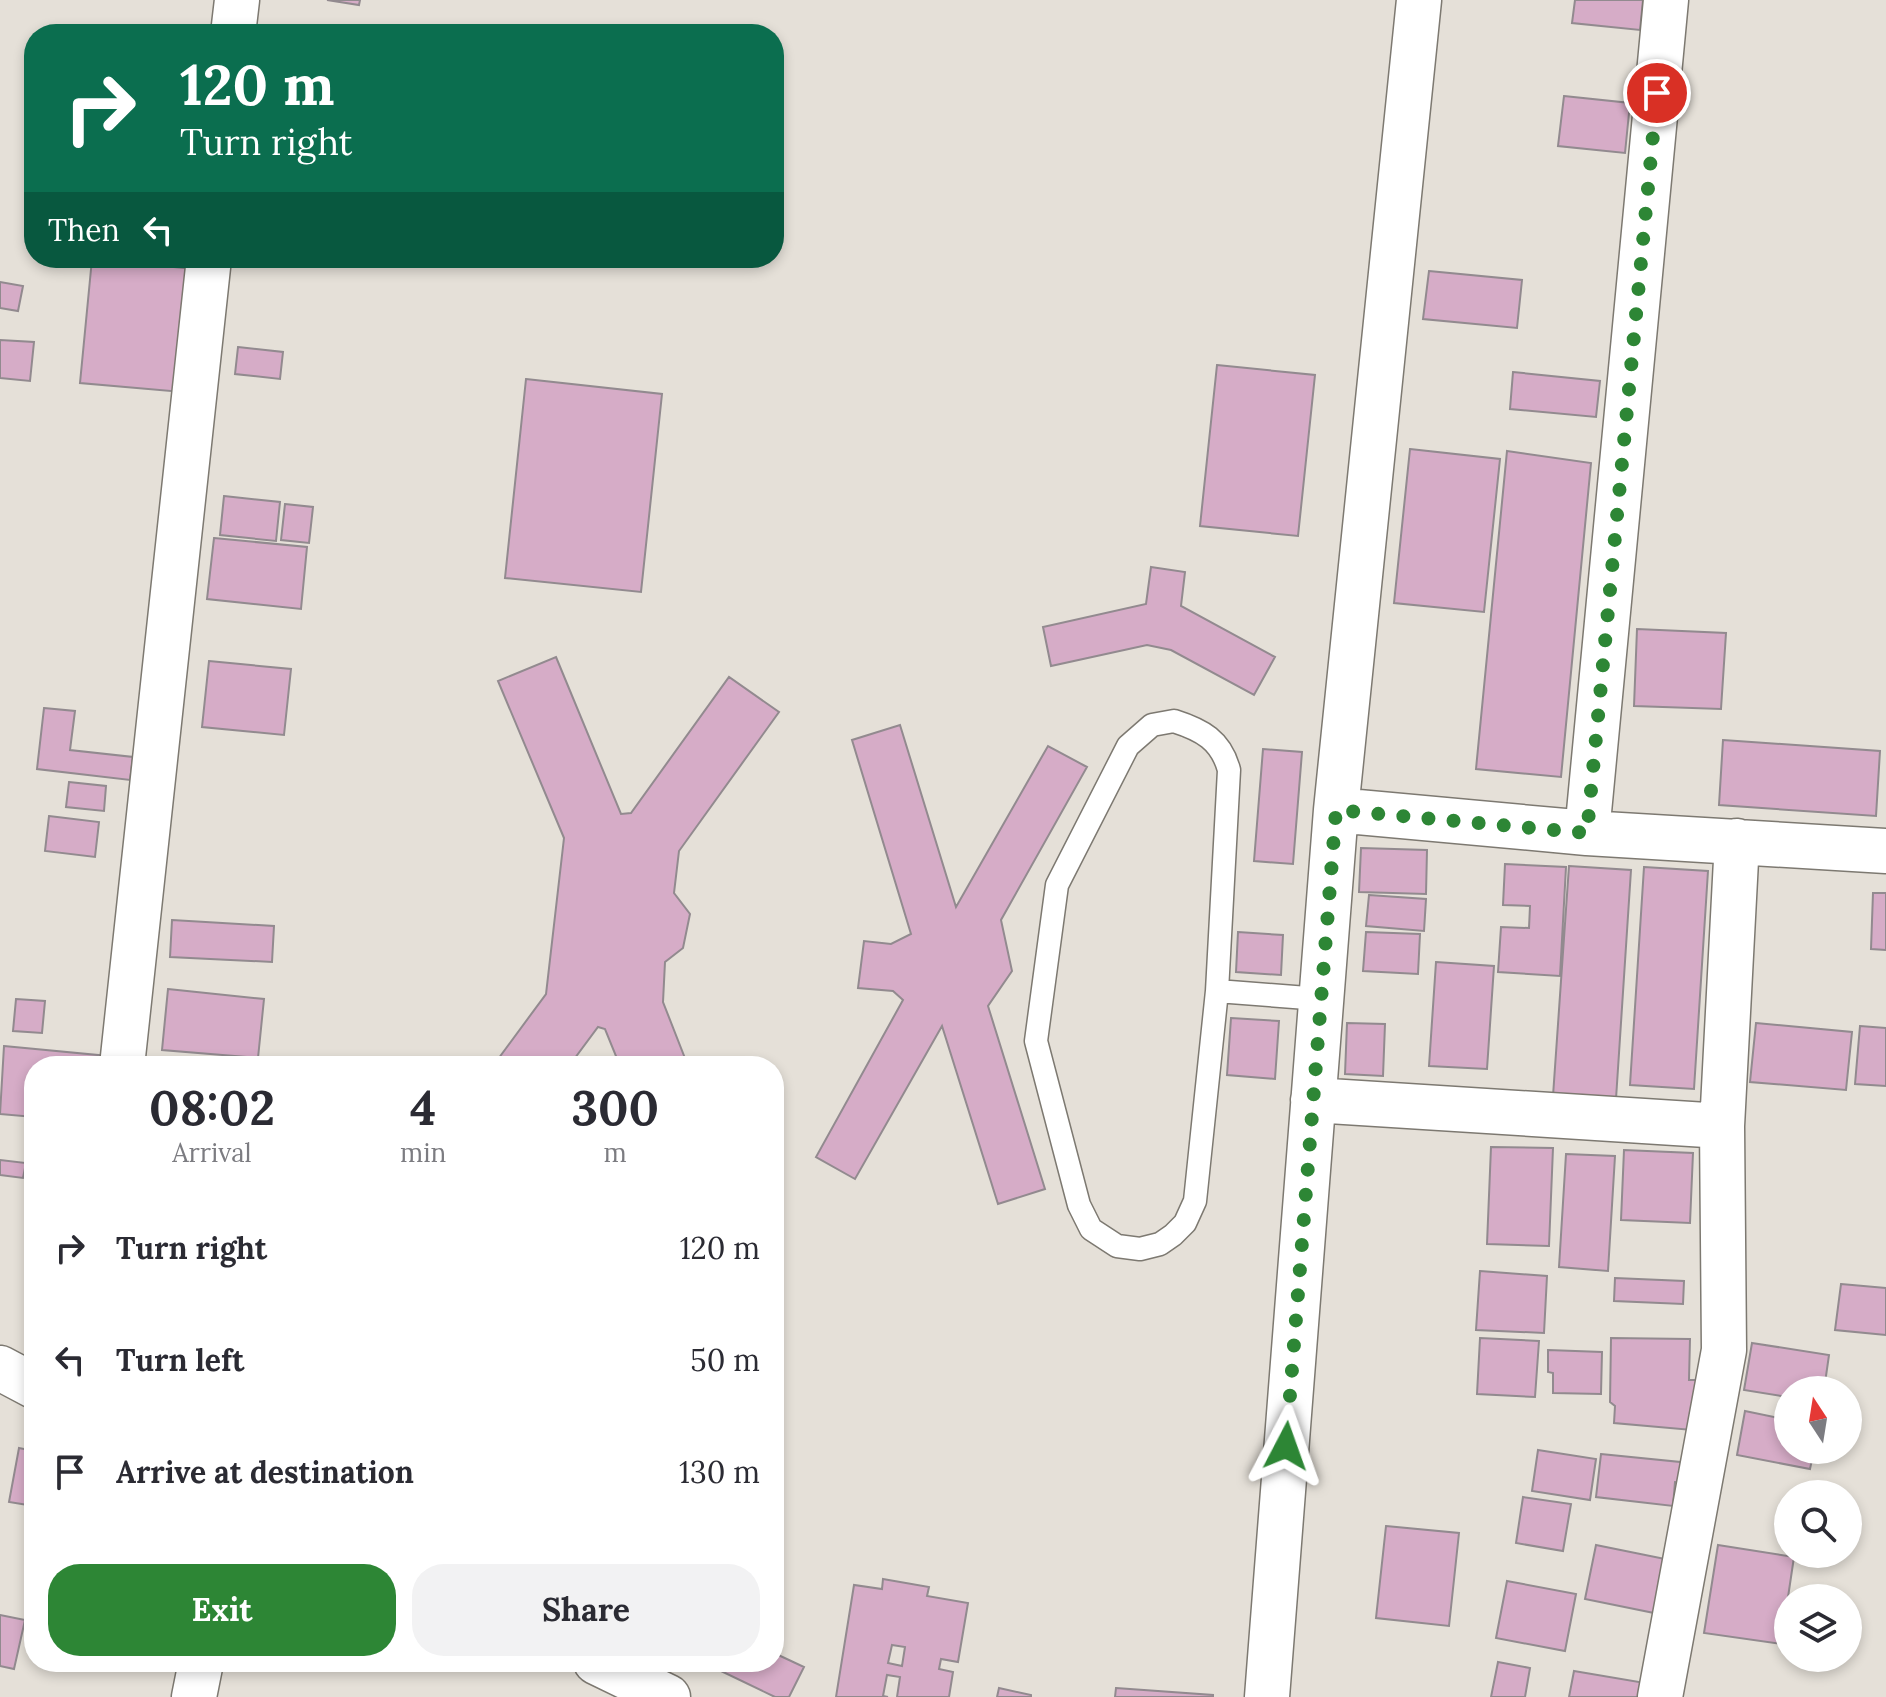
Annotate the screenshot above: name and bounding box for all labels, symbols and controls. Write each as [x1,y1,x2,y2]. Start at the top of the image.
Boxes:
text: 120 m [180,49,334,120]
icon: right [48,56,152,160]
pin [1623,59,1691,127]
icon: arrive [1635,71,1679,115]
text: Turn right [180,119,353,165]
icon: left [136,208,180,252]
text: Then [48,211,120,249]
text: 08:02 [149,1077,275,1138]
text: 4 [410,1077,436,1138]
text: 300 [571,1077,659,1138]
text: Arrival [172,1136,252,1169]
text: min [400,1136,446,1169]
text: m [603,1136,627,1169]
icon: right [48,1226,92,1270]
text: Turn right [116,1229,267,1267]
text: 120 m [680,1229,760,1267]
icon: left [48,1338,92,1382]
text: Turn left [116,1341,244,1379]
text: 50 m [690,1341,760,1379]
north arrow [1774,1376,1862,1464]
map controls [1774,1376,1862,1672]
position arrow [1244,1404,1328,1488]
icon: arrive [48,1450,92,1494]
text: Arrive at destination [116,1453,414,1491]
text: 130 m [679,1453,760,1491]
button: search [1774,1480,1862,1568]
button: Exit [48,1564,396,1656]
button: Share [412,1564,760,1656]
button: layers [1774,1584,1862,1672]

